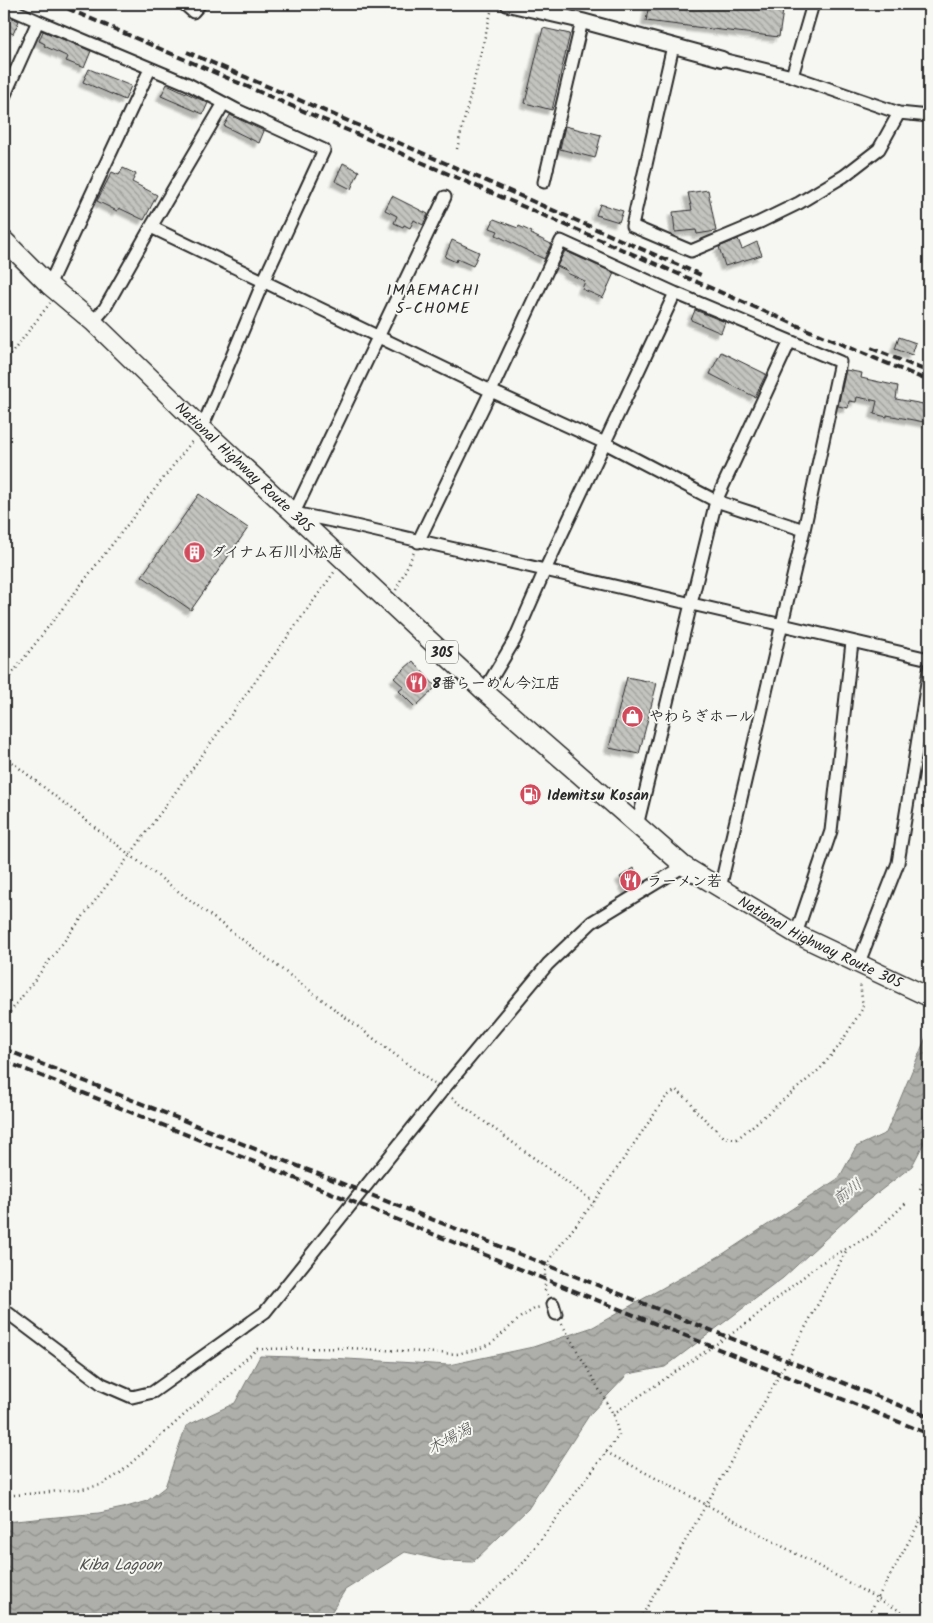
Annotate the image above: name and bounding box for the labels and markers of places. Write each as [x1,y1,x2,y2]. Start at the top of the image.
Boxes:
building icon: ダイナム石川小松店 [183,540,207,564]
place label: ダイナム石川小松店 [211,541,344,565]
restaurant icon: 8番らーめん今江店 [404,671,428,695]
place label: 8番らーめん今江店 [432,672,561,696]
shop icon: やわらぎホール [621,704,645,728]
place label: やわらぎホール [649,705,753,729]
fuel station icon: Idemitsu Kosan [519,783,543,807]
place label: Idemitsu Kosan [547,784,649,808]
restaurant icon: ラーメン若 [619,869,643,893]
place label: ラーメン若 [647,870,722,894]

